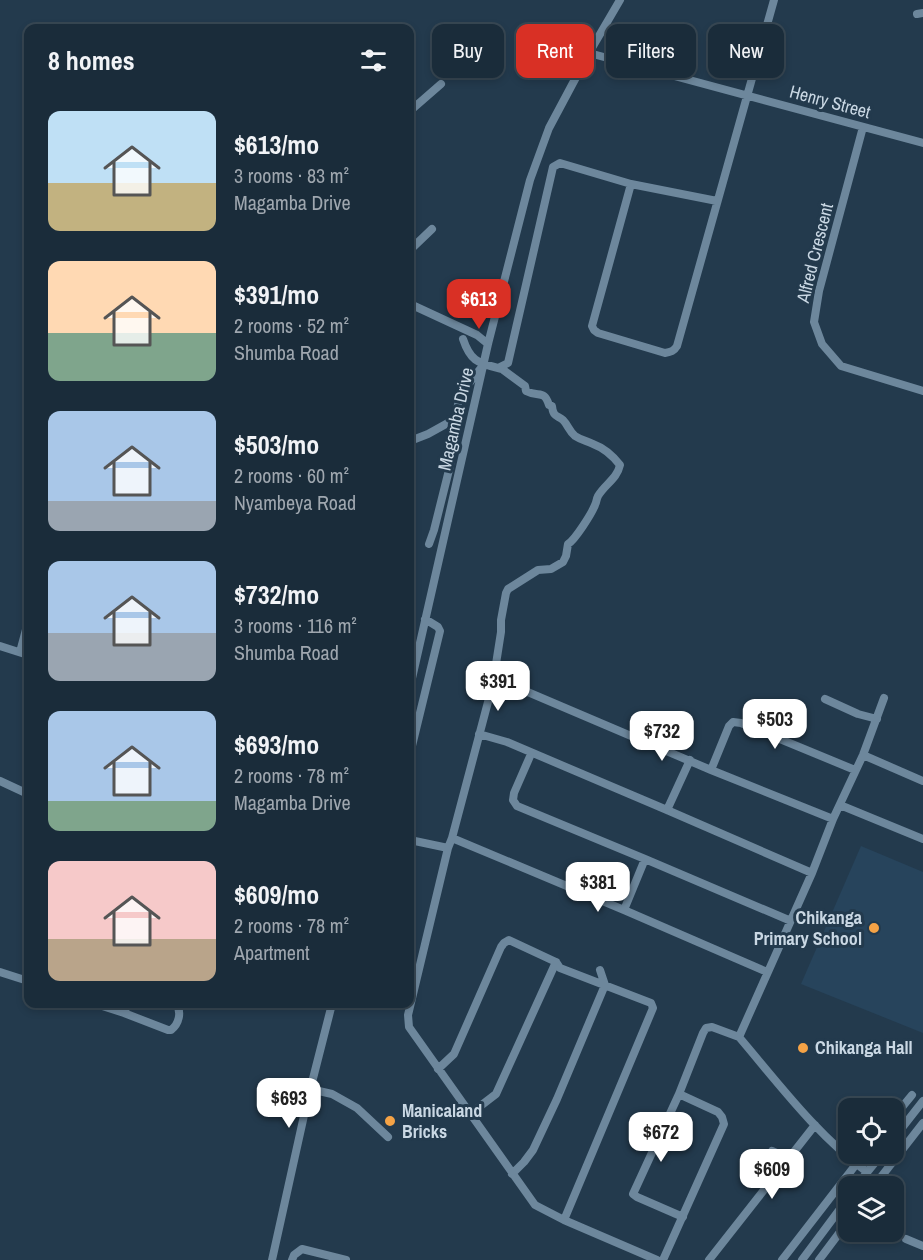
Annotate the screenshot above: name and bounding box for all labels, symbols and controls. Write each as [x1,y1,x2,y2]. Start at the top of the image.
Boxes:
chip: Buy [432,24,504,78]
chip: Rent [516,24,594,78]
chip: Filters [606,24,696,78]
chip: New [708,24,784,78]
text: 8 homes [48,43,135,78]
icon: filters [357,44,390,77]
street label: Henry Street [787,79,873,124]
text: $613/mo [234,127,319,162]
icon: home [96,135,168,207]
text: 3 rooms · 83 m² [234,162,349,189]
text: Magamba Drive [234,189,351,216]
street label: Alfred Crescent [790,201,839,306]
text: $391/mo [234,277,319,312]
pin: $613 [443,279,515,330]
icon: home [96,285,168,357]
text: $613 [461,285,497,312]
text: 2 rooms · 52 m² [234,312,349,339]
text: Shumba Road [234,339,339,366]
street label: Magamba Drive [432,365,480,473]
text: $503/mo [234,427,319,462]
icon: home [96,435,168,507]
text: 2 rooms · 60 m² [234,462,349,489]
text: Nyambeya Road [234,489,356,516]
text: $732/mo [234,577,319,612]
icon: home [96,585,168,657]
text: 3 rooms · 116 m² [234,612,357,639]
text: Shumba Road [234,639,339,666]
pin: $391 [462,661,534,712]
text: $391 [480,667,516,694]
pin: $503 [739,699,811,750]
text: $503 [757,705,793,732]
pin: $732 [626,711,698,762]
text: $732 [644,717,680,744]
text: $693/mo [234,727,319,762]
icon: home [96,735,168,807]
text: 2 rooms · 78 m² [234,762,349,789]
text: Magamba Drive [234,789,351,816]
pin: $381 [562,862,634,913]
text: $381 [580,868,616,895]
text: $609/mo [234,877,319,912]
icon: home [96,885,168,957]
place label: Chikanga Primary School [754,905,863,951]
text: 2 rooms · 78 m² [234,912,349,939]
marker: Chikanga Primary School [867,921,881,935]
text: Apartment [234,939,310,966]
place label: Chikanga Hall [815,1035,913,1060]
marker: Chikanga Hall [796,1041,810,1055]
pin: $693 [253,1078,325,1129]
text: $693 [271,1084,307,1111]
place label: Manicaland Bricks [402,1098,482,1144]
map controls [838,1098,904,1242]
button: locate [838,1098,904,1164]
pin: $672 [625,1112,697,1163]
marker: Manicaland Bricks [383,1114,397,1128]
text: $672 [643,1118,679,1145]
pin: $609 [736,1149,808,1200]
text: $609 [754,1155,790,1182]
button: layers [838,1176,904,1242]

